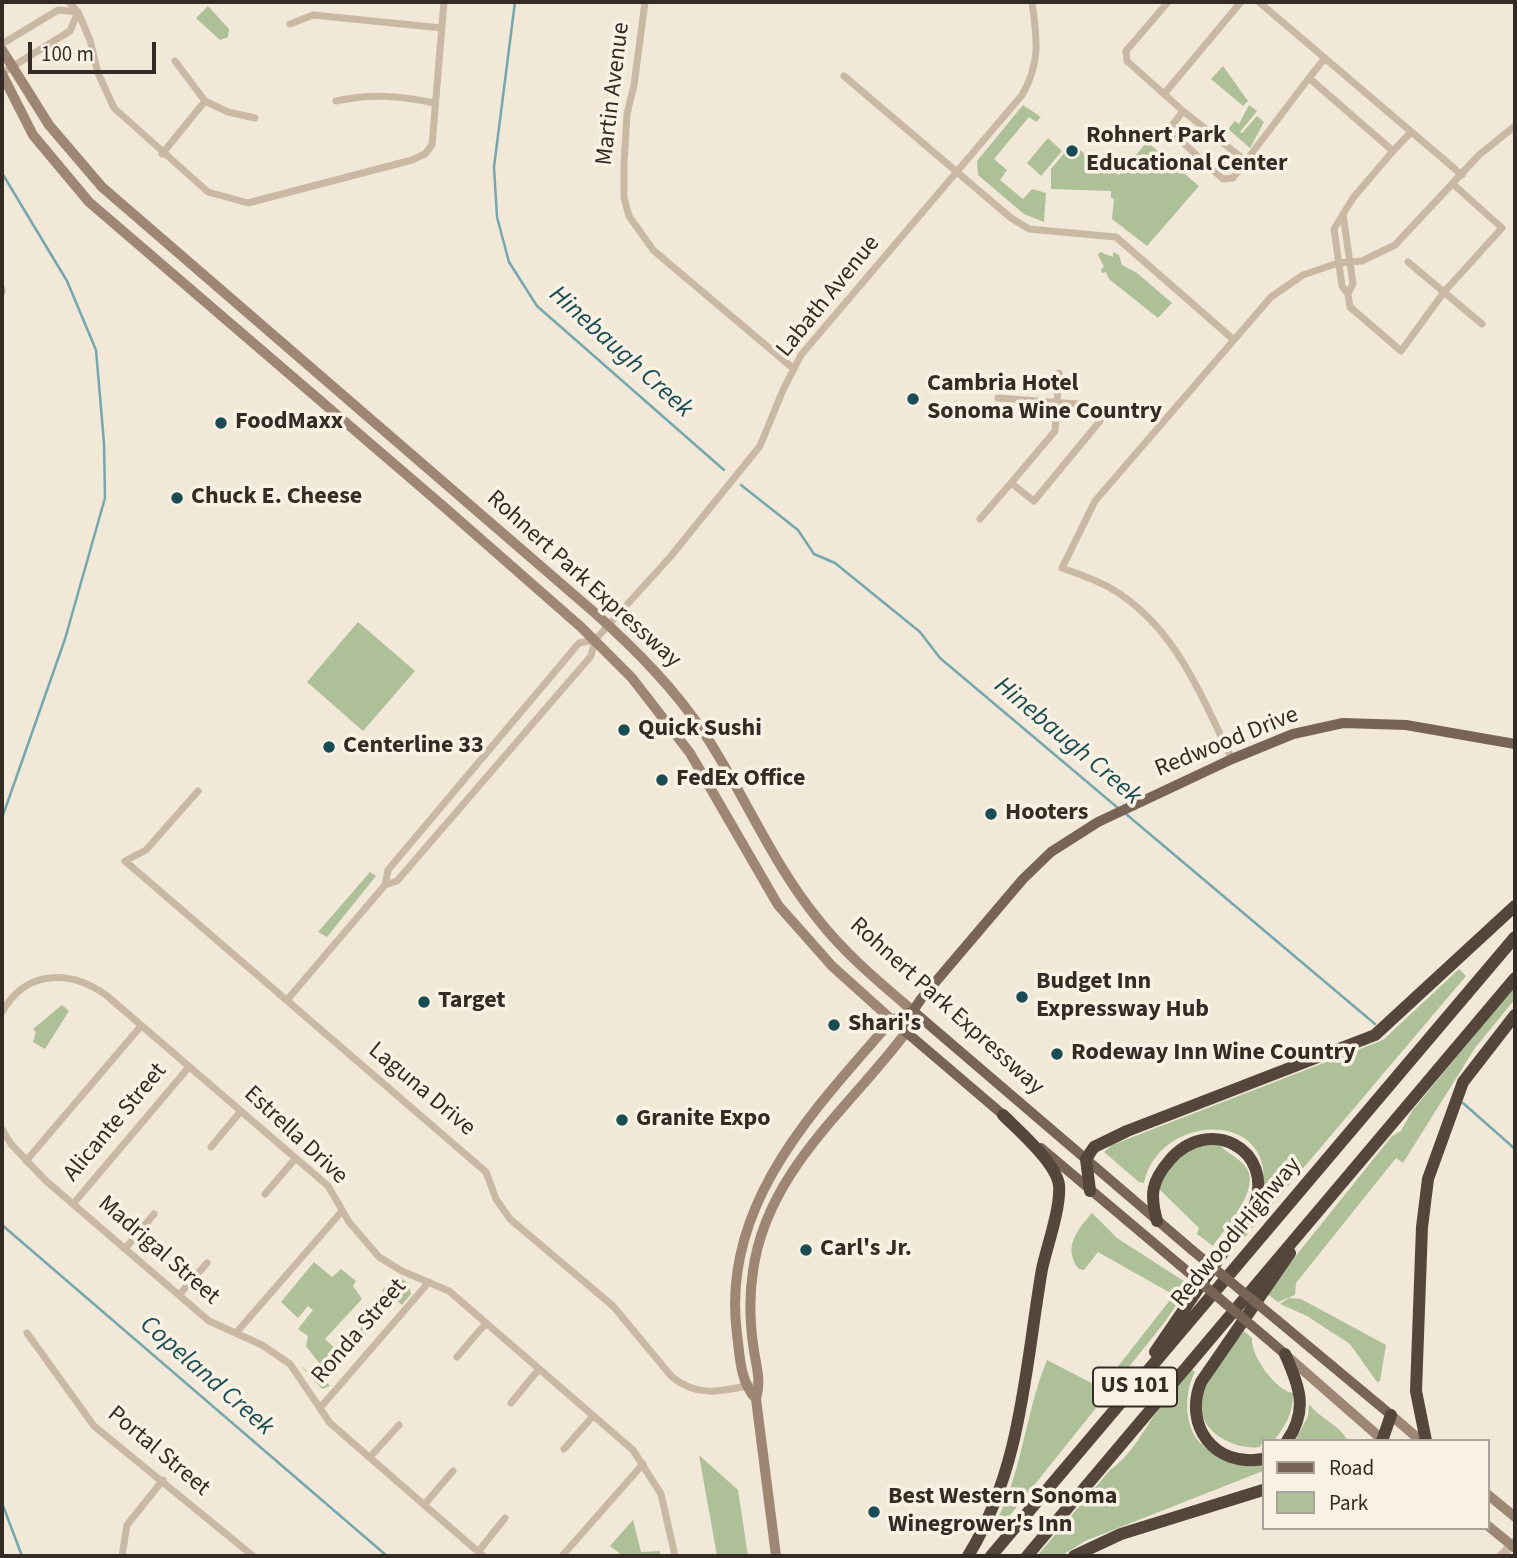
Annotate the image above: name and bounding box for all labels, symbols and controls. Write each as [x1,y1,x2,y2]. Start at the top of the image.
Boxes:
street label: Martin Avenue [591,21,637,167]
scale bar [32,28,159,72]
text: 100 m [41,39,94,69]
place label: Rohnert Park Educational Center [1086,123,1288,179]
marker: Rohnert Park Educational Center [1064,143,1080,159]
street label: Labath Avenue [771,230,887,364]
water label: Hinebaugh Creek [542,280,698,426]
place label: Cambria Hotel Sonoma Wine Country [927,371,1162,427]
marker: Cambria Hotel Sonoma Wine Country [905,391,921,407]
place label: FoodMaxx [235,409,343,437]
marker: FoodMaxx [213,415,229,431]
place label: Chuck E. Cheese [191,484,362,512]
street label: Rohnert Park Expressway [480,485,686,675]
marker: Chuck E. Cheese [169,490,185,506]
water label: Hinebaugh Creek [987,671,1147,813]
street label: Redwood Drive [1151,701,1303,785]
place label: Quick Sushi [638,716,762,744]
marker: Quick Sushi [616,722,632,738]
place label: Centerline 33 [343,733,484,761]
marker: Centerline 33 [321,739,337,755]
place label: FedEx Office [676,766,805,794]
marker: FedEx Office [654,772,670,788]
place label: Hooters [1005,800,1088,828]
marker: Hooters [983,806,999,822]
street label: Rohnert Park Expressway [843,912,1049,1102]
place label: Budget Inn Expressway Hub [1036,969,1209,1025]
place label: Target [438,988,506,1016]
marker: Budget Inn Expressway Hub [1014,989,1030,1005]
marker: Target [416,994,432,1010]
place label: Shari's [848,1011,921,1039]
marker: Shari's [826,1017,842,1033]
street label: Laguna Drive [362,1037,480,1143]
place label: Rodeway Inn Wine Country [1071,1040,1356,1068]
marker: Rodeway Inn Wine Country [1049,1046,1065,1062]
street label: Alicante Street [58,1058,174,1188]
street label: Estrella Drive [237,1081,353,1191]
place label: Granite Expo [636,1106,771,1134]
marker: Granite Expo [614,1112,630,1128]
street label: Redwood Highway [1166,1152,1308,1314]
street label: Madrigal Street [91,1190,225,1312]
place label: Carl's Jr. [820,1236,912,1264]
marker: Carl's Jr. [798,1242,814,1258]
street label: Ronda Street [307,1274,413,1390]
water label: Copeland Creek [133,1310,279,1444]
road number: US 101 [1093,1368,1177,1406]
street label: Portal Street [101,1401,215,1503]
legend [1262,1439,1489,1530]
text: Road [1329,1453,1374,1483]
place label: Best Western Sonoma Winegrower's Inn [888,1484,1117,1540]
text: Park [1329,1488,1368,1518]
marker: Best Western Sonoma Winegrower's Inn [866,1504,882,1520]

